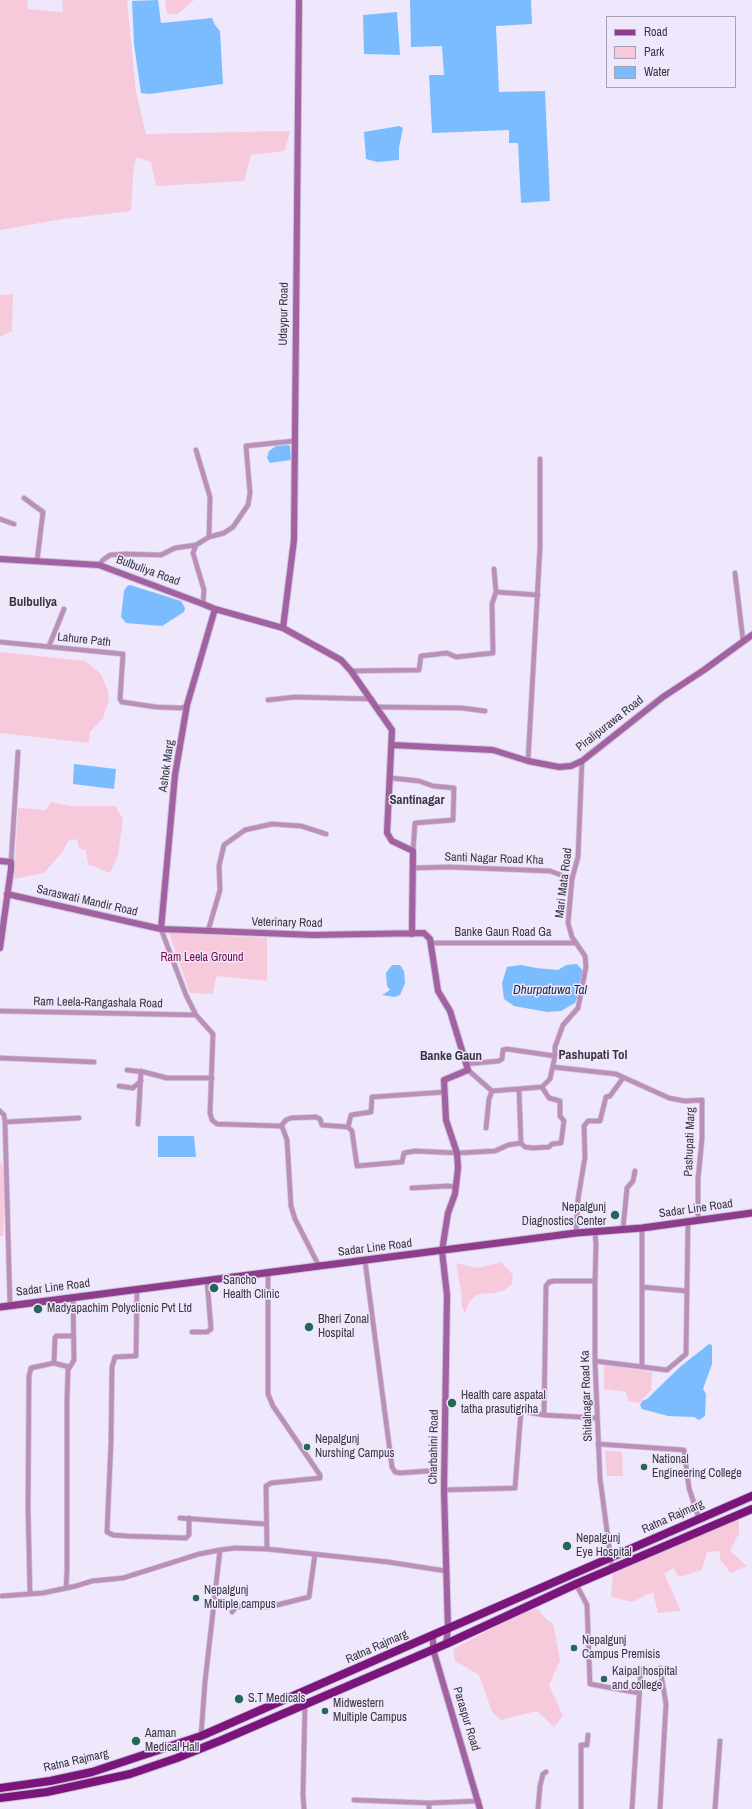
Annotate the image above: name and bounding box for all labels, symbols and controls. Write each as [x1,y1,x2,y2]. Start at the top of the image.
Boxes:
legend [606,16,736,88]
text: Road [644,24,668,40]
text: Park [644,44,664,60]
text: Water [644,64,670,80]
street label: Udaypur Road [276,282,292,346]
street label: Bulbuliya Road [114,553,182,589]
district label: Bulbuliya [9,595,57,611]
street label: Lahure Path [57,630,111,650]
street label: Piralipurawa Road [573,693,647,755]
street label: Ashok Marg [156,739,178,793]
district label: Santinagar [389,793,445,809]
street label: Mari Mata Road [553,847,575,919]
street label: Santi Nagar Road Kha [444,850,544,868]
street label: Saraswati Mandir Road [35,882,139,920]
street label: Veterinary Road [251,915,323,931]
street label: Banke Gaun Road Ga [455,926,551,940]
park label: Ram Leela Ground [160,951,244,965]
water label: Dhurpatuwa Tal [513,983,587,999]
street label: Ram Leela-Rangashala Road [33,995,163,1011]
district label: Pashupati Tol [558,1048,628,1064]
district label: Banke Gaun [420,1049,482,1065]
street label: Pashupati Marg [682,1107,698,1177]
street label: Sadar Line Road [658,1197,734,1221]
place label: Nepalgunj Diagnostics Center [522,1201,606,1229]
marker: Nepalgunj Diagnostics Center [609,1209,621,1221]
street label: Sadar Line Road [337,1236,413,1260]
place label: Sancho Health Clinic [223,1274,279,1302]
street label: Sadar Line Road [15,1276,91,1300]
marker: Sancho Health Clinic [208,1282,220,1294]
place label: Madyapachim Polyclicnic Pvt Ltd [47,1302,192,1316]
marker: Madyapachim Polyclicnic Pvt Ltd [32,1303,44,1315]
place label: Bheri Zonal Hospital [318,1313,369,1341]
marker: Bheri Zonal Hospital [303,1321,315,1333]
street label: Shitalnagar Road Ka [578,1350,596,1442]
place label: Health care aspatal tatha prasutigriha [461,1389,546,1417]
marker: Health care aspatal tatha prasutigriha [446,1397,458,1409]
street label: Charbahini Road [426,1409,442,1485]
place label: Nepalgunj Nurshing Campus [315,1433,394,1461]
marker: Nepalgunj Nurshing Campus [302,1442,312,1452]
place label: National Engineering College [652,1453,742,1481]
marker: National Engineering College [639,1462,649,1472]
street label: Ratna Rajmarg [640,1497,706,1537]
place label: Nepalgunj Eye Hospital [576,1532,632,1560]
marker: Nepalgunj Eye Hospital [561,1540,573,1552]
place label: Nepalgunj Multiple campus [204,1584,276,1612]
marker: Nepalgunj Multiple campus [191,1593,201,1603]
street label: Ratna Rajmarg [344,1627,410,1667]
place label: Nepalgunj Campus Premisis [582,1634,660,1662]
marker: Nepalgunj Campus Premisis [569,1643,579,1653]
place label: Kaipal hospital and college [612,1665,677,1693]
marker: Kaipal hospital and college [599,1674,609,1684]
street label: Paraspur Road [449,1685,483,1753]
place label: S.T Medicals [248,1692,305,1706]
marker: S.T Medicals [233,1693,245,1705]
place label: Midwestern Multiple Campus [333,1697,407,1725]
marker: Midwestern Multiple Campus [320,1706,330,1716]
place label: Aaman Medical Hall [145,1727,199,1755]
marker: Aaman Medical Hall [130,1735,142,1747]
street label: Ratna Rajmarg [42,1747,110,1775]

